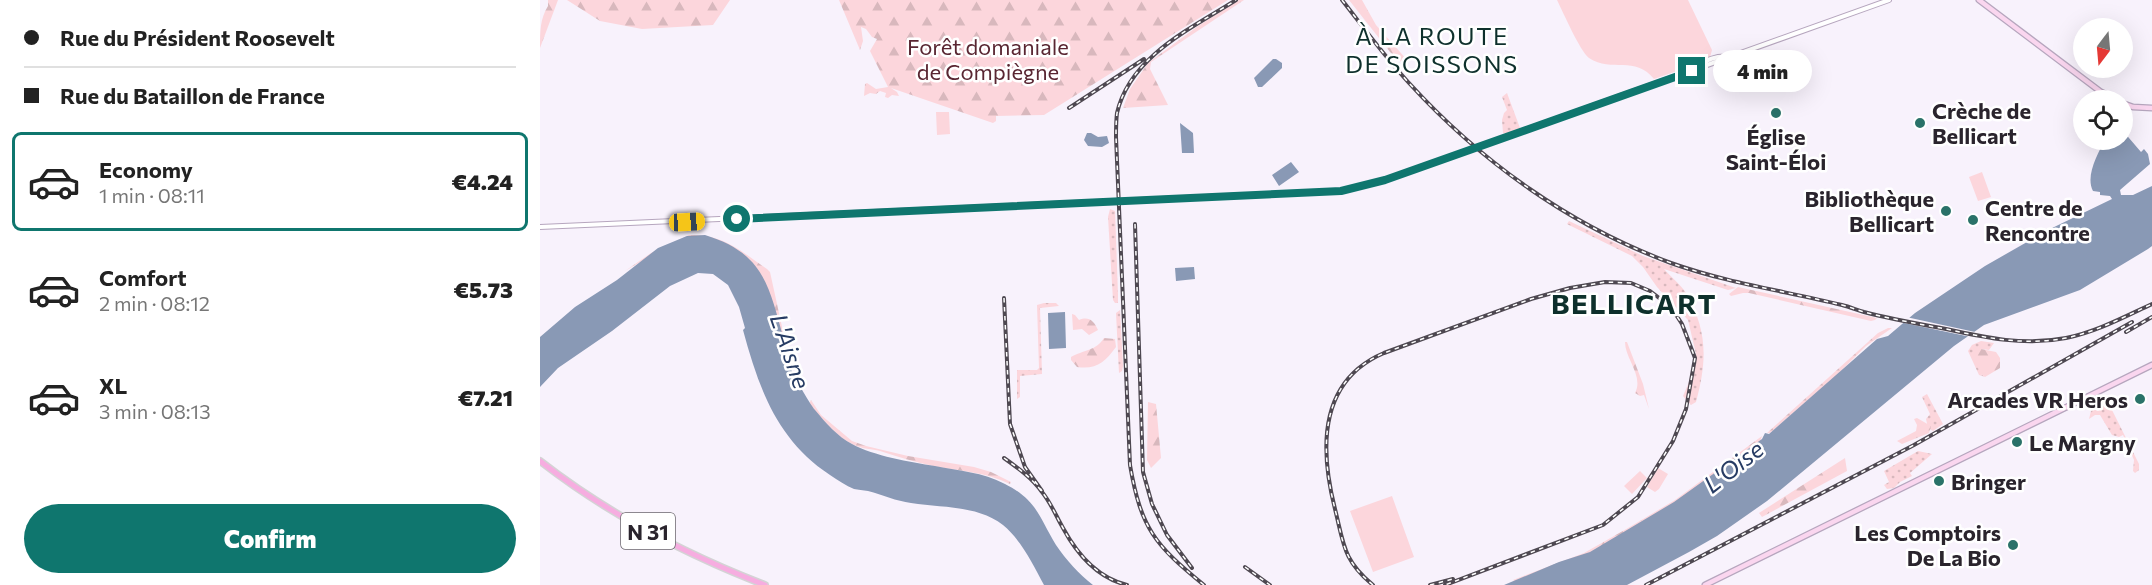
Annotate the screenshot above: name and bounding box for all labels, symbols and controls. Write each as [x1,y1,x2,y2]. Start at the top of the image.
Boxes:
north arrow [2073,18,2133,78]
map controls [2073,18,2133,150]
district label: À LA ROUTE DE SOISSONS [1345,21,1519,78]
text: Rue du Président Roosevelt [60,24,335,51]
park label: Forêt domaniale de Compiègne [907,33,1069,85]
callout: 4 min [1713,50,1812,92]
route end [1678,57,1705,84]
text: 4 min [1737,59,1788,83]
text: Rue du Bataillon de France [60,82,325,109]
button: locate [2073,90,2133,150]
place label: Crèche de Bellicart [1932,97,2031,149]
marker: Église Saint-Éloi [1769,106,1783,120]
marker: Crèche de Bellicart [1913,116,1927,130]
place label: Église Saint-Éloi [1726,123,1826,175]
icon: car [27,155,81,209]
text: Economy [99,156,193,183]
text: €4.24 [452,168,513,195]
text: 1 min · 08:11 [99,183,205,207]
place label: Bibliothèque Bellicart [1804,185,1934,237]
place label: Centre de Rencontre [1985,194,2090,246]
marker: Bibliothèque Bellicart [1939,204,1953,218]
route start [723,205,750,232]
car [669,212,705,232]
marker: Centre de Rencontre [1966,213,1980,227]
icon: car [27,263,81,317]
text: Comfort [99,264,187,291]
text: €5.73 [454,276,513,303]
district label: BELLICART [1551,286,1717,320]
text: 2 min · 08:12 [99,291,210,315]
water label: L'Aisne [765,310,817,393]
icon: car [27,371,81,425]
text: XL [99,372,127,399]
text: €7.21 [458,384,513,411]
place label: Arcades VR Heros [1947,386,2128,413]
marker: Arcades VR Heros [2133,392,2147,406]
text: 3 min · 08:13 [99,399,211,423]
place label: Le Margny [2029,429,2136,456]
water label: L'Oise [1697,433,1769,498]
marker: Le Margny [2010,435,2024,449]
place label: Bringer [1951,468,2026,495]
marker: Bringer [1932,474,1946,488]
button: Confirm [24,504,516,573]
road number: N 31 [621,513,675,549]
place label: Les Comptoirs De La Bio [1854,519,2001,571]
marker: Les Comptoirs De La Bio [2006,538,2020,552]

